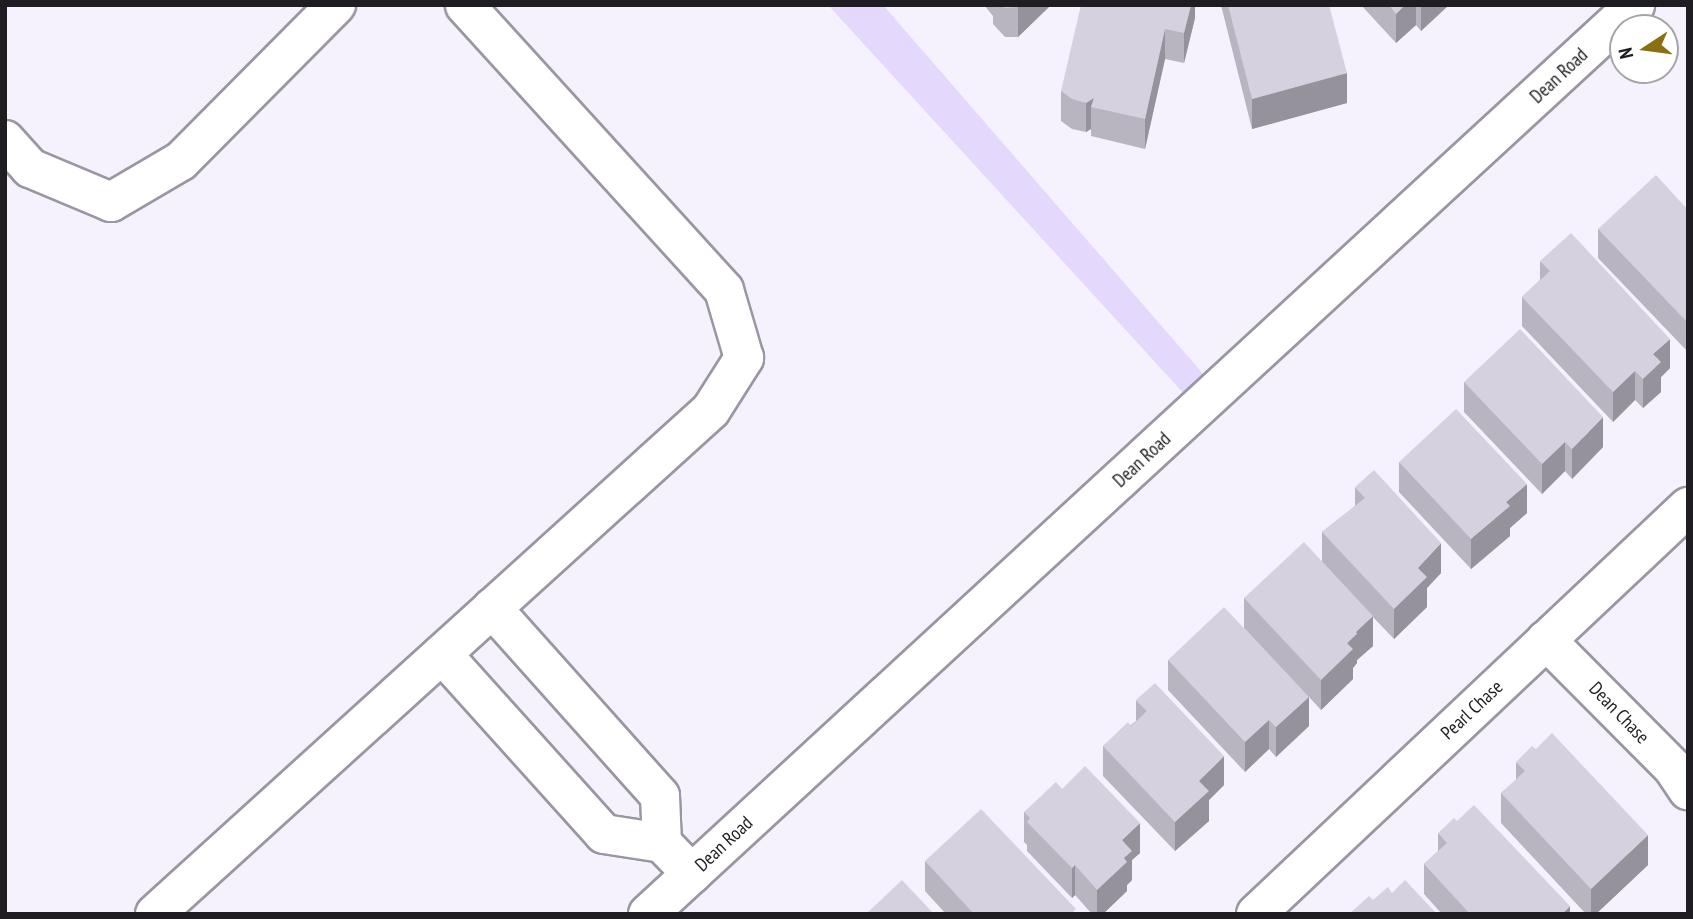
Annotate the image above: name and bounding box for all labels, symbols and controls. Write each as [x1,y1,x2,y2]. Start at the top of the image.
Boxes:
north arrow [1609,14,1679,84]
street label: Dean Road [1526,44,1592,108]
text: N [1613,46,1638,61]
street label: Dean Road [1109,428,1175,492]
street label: Pearl Chase [1436,676,1508,744]
street label: Dean Chase [1584,677,1654,749]
street label: Dean Road [691,812,757,876]

